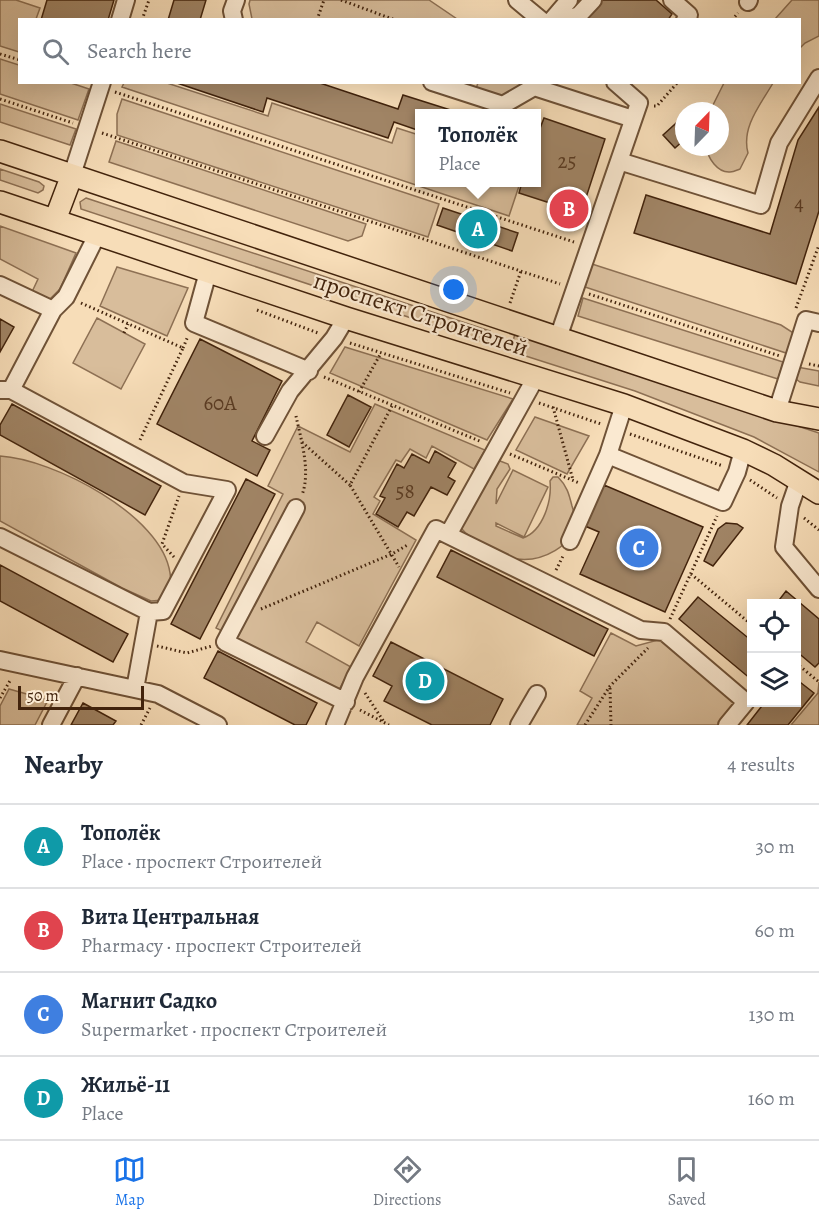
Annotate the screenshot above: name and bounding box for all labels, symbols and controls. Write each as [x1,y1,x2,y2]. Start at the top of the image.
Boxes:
search box [18,18,801,84]
icon: search [39,35,72,68]
text: Search here [87,36,192,66]
north arrow [675,102,729,156]
popup [415,109,541,187]
text: Тополёк [438,120,518,150]
house number: 25 [557,147,577,175]
text: Place [438,150,481,177]
pin: B [550,186,588,232]
house number: 4 [794,189,804,217]
pin: A [458,206,498,252]
street label: проспект Строителей [309,264,533,364]
your location [439,275,468,304]
house number: 60А [203,389,237,417]
house number: 58 [395,477,415,505]
pin: C [620,526,658,570]
map controls [747,599,801,707]
button: locate [747,599,801,653]
button: layers [747,653,801,707]
pin: D [406,658,444,704]
scale bar [18,683,144,710]
text: 50 m [27,685,59,707]
text: Nearby [24,747,103,782]
text: 4 results [727,751,795,778]
text: Тополёк [81,818,161,848]
text: A [37,833,50,860]
text: 30 m [755,833,795,860]
text: Place · проспект Строителей [81,848,322,875]
text: Вита Центральная [81,902,259,932]
text: B [37,917,50,944]
text: 60 m [755,917,795,944]
text: Pharmacy · проспект Строителей [81,932,362,959]
text: Магнит Садко [81,986,217,1016]
text: C [37,1001,50,1028]
text: 130 m [749,1001,795,1028]
text: Supermarket · проспект Строителей [81,1016,387,1043]
text: Жильё-11 [81,1070,170,1100]
text: D [37,1085,50,1112]
text: 160 m [748,1085,795,1112]
text: Place [81,1100,123,1127]
tab: Map [113,1153,146,1211]
tab: Directions [373,1153,441,1211]
tab: Saved [668,1153,706,1211]

